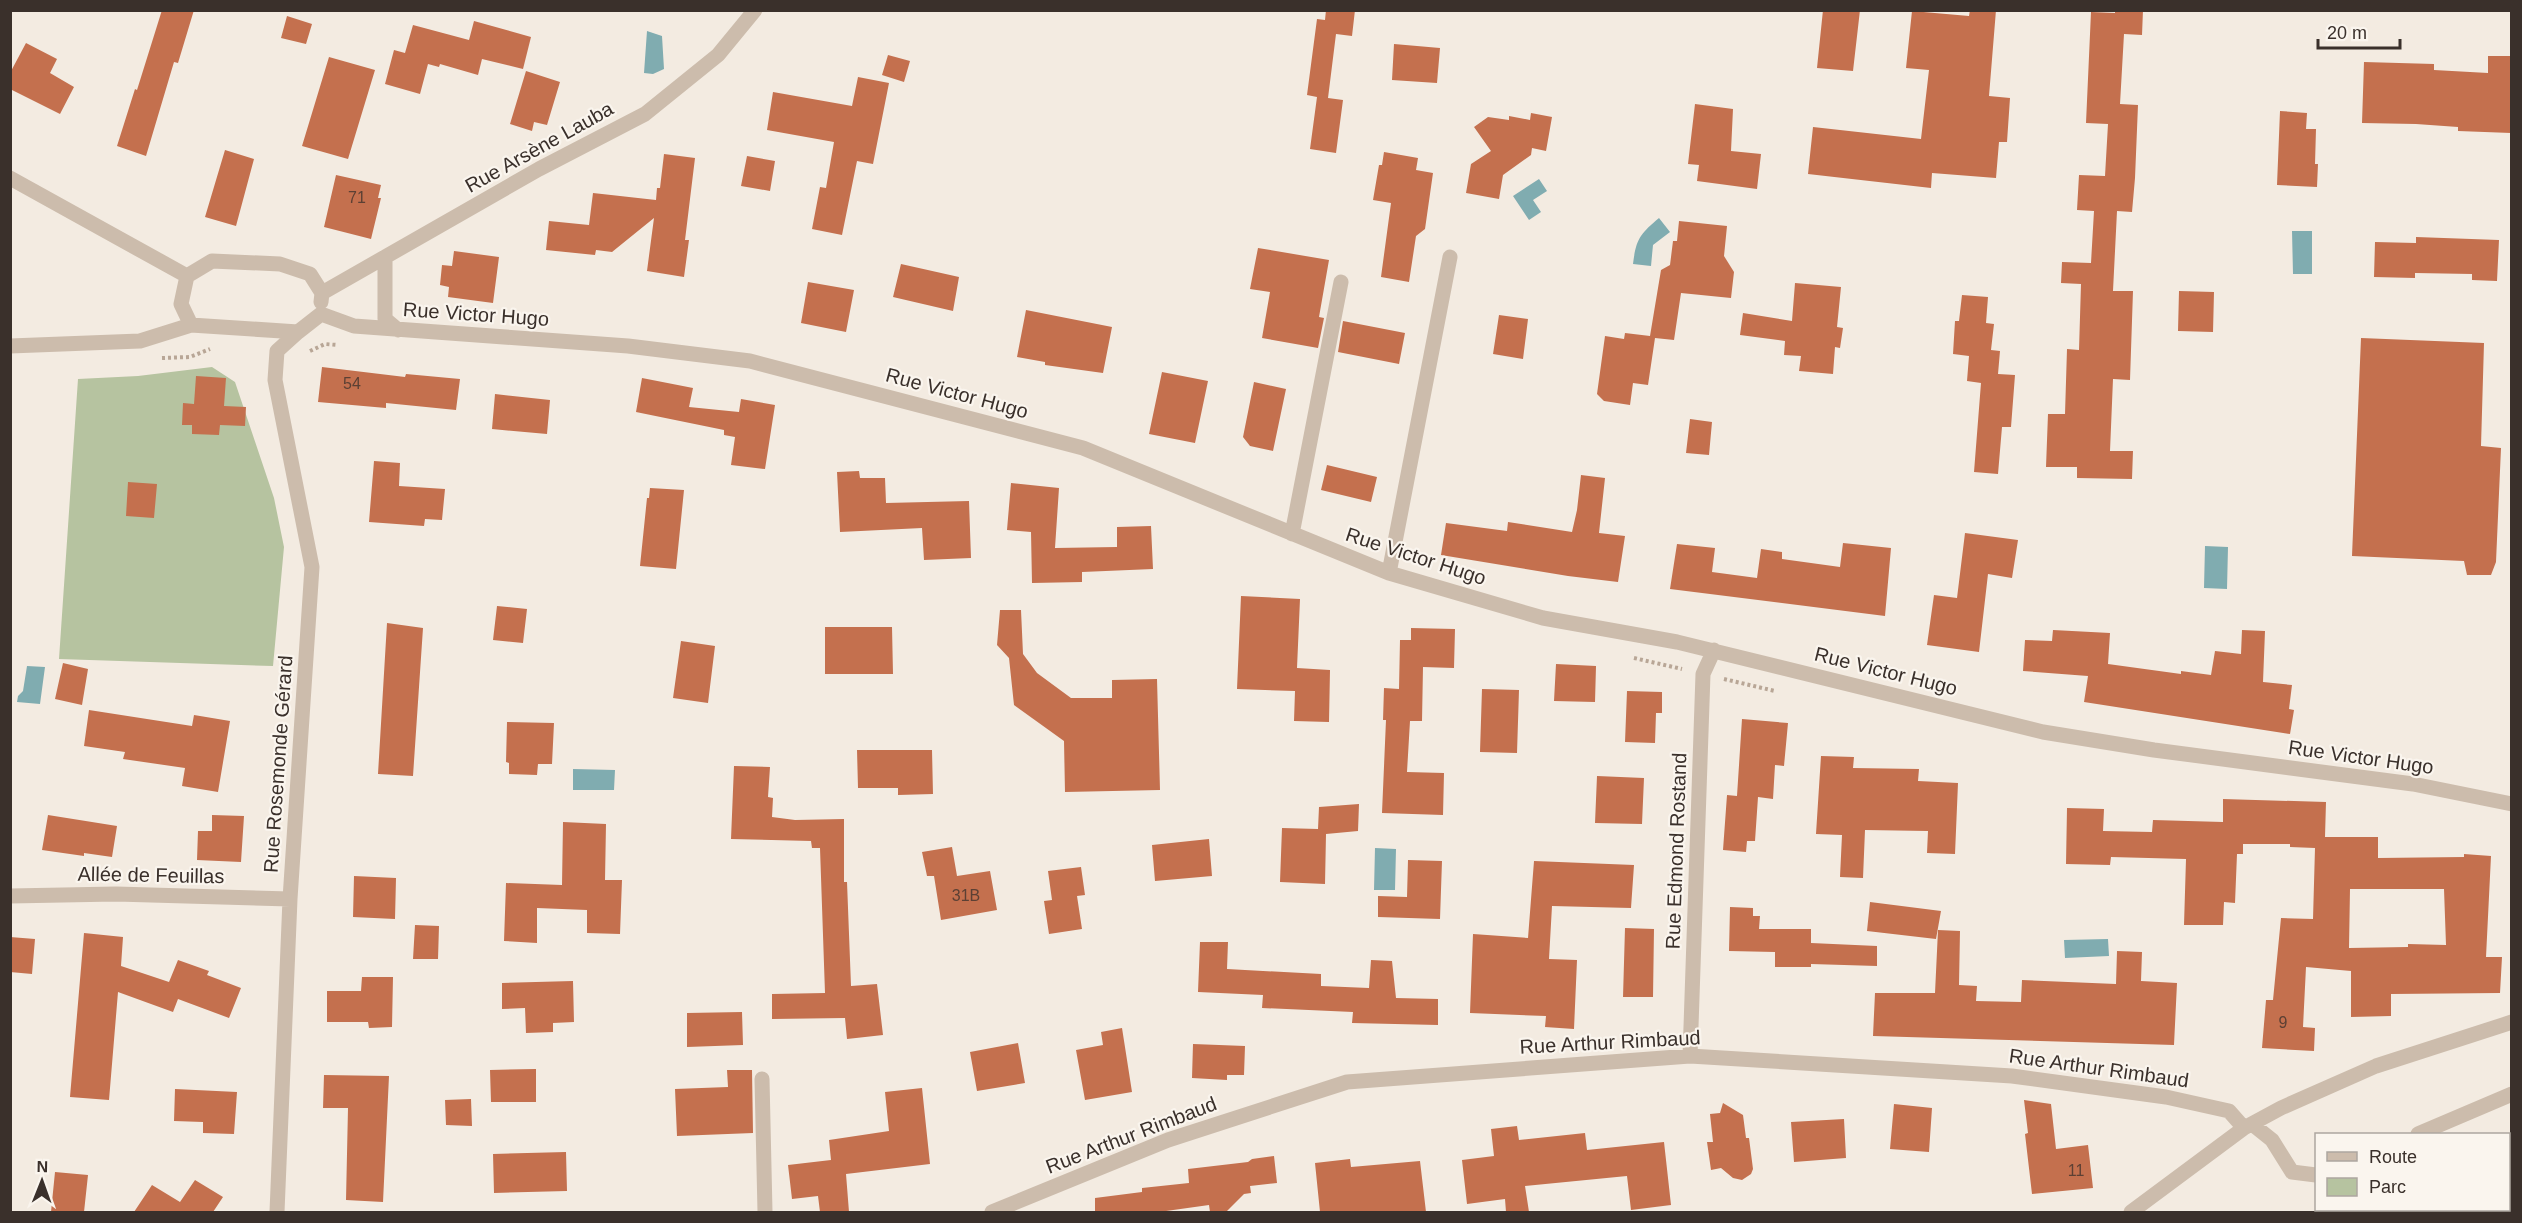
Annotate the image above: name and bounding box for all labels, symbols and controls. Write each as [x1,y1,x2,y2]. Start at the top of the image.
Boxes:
scale bar [2318,12,2400,50]
text: 20 m [2327,23,2367,43]
street label: Rue Arsène Lauba [461,97,618,197]
house number: 71 [348,189,366,206]
street label: Rue Victor Hugo [402,298,550,330]
street label: Rue Victor Hugo [883,363,1031,423]
house number: 54 [343,375,361,392]
street label: Rue Victor Hugo [1343,523,1489,589]
street label: Rue Victor Hugo [1812,643,1960,699]
street label: Rue Rosemonde Gérard [259,655,297,873]
street label: Rue Victor Hugo [2287,736,2435,778]
street label: Rue Edmond Rostand [1662,752,1690,950]
street label: Allée de Feuillas [77,863,225,887]
house number: 31B [952,887,980,904]
house number: 9 [2279,1014,2288,1031]
street label: Rue Arthur Rimbaud [1519,1026,1701,1058]
street label: Rue Arthur Rimbaud [2008,1044,2190,1092]
street label: Rue Arthur Rimbaud [1042,1092,1220,1178]
legend [2315,1133,2510,1211]
text: Route [2369,1147,2417,1167]
north arrow [12,1151,72,1211]
text: N [36,1158,48,1175]
house number: 11 [2068,1162,2084,1179]
text: Parc [2369,1177,2406,1197]

